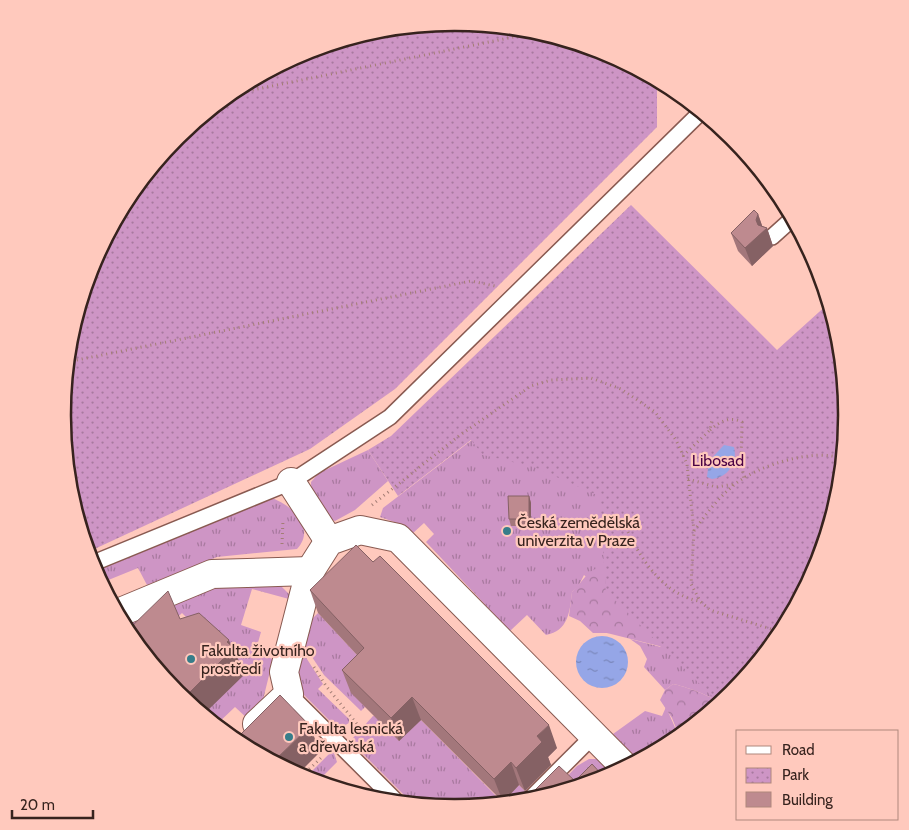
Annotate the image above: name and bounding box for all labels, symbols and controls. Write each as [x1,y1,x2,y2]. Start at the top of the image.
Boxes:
park label: Libosad [692,451,744,470]
place label: Česká zemědělská univerzita v Praze [517,513,640,550]
marker: Česká zemědělská univerzita v Praze [501,525,513,537]
place label: Fakulta životního prostředí [201,641,315,678]
marker: Fakulta životního prostředí [185,653,197,665]
place label: Fakulta lesnická a dřevařská [299,719,403,756]
legend [736,730,899,820]
marker: Fakulta lesnická a dřevařská [283,731,295,743]
text: Road [782,741,815,759]
text: Park [782,766,809,784]
scale bar [12,788,94,820]
text: Building [782,791,833,809]
text: 20 m [20,796,55,814]

